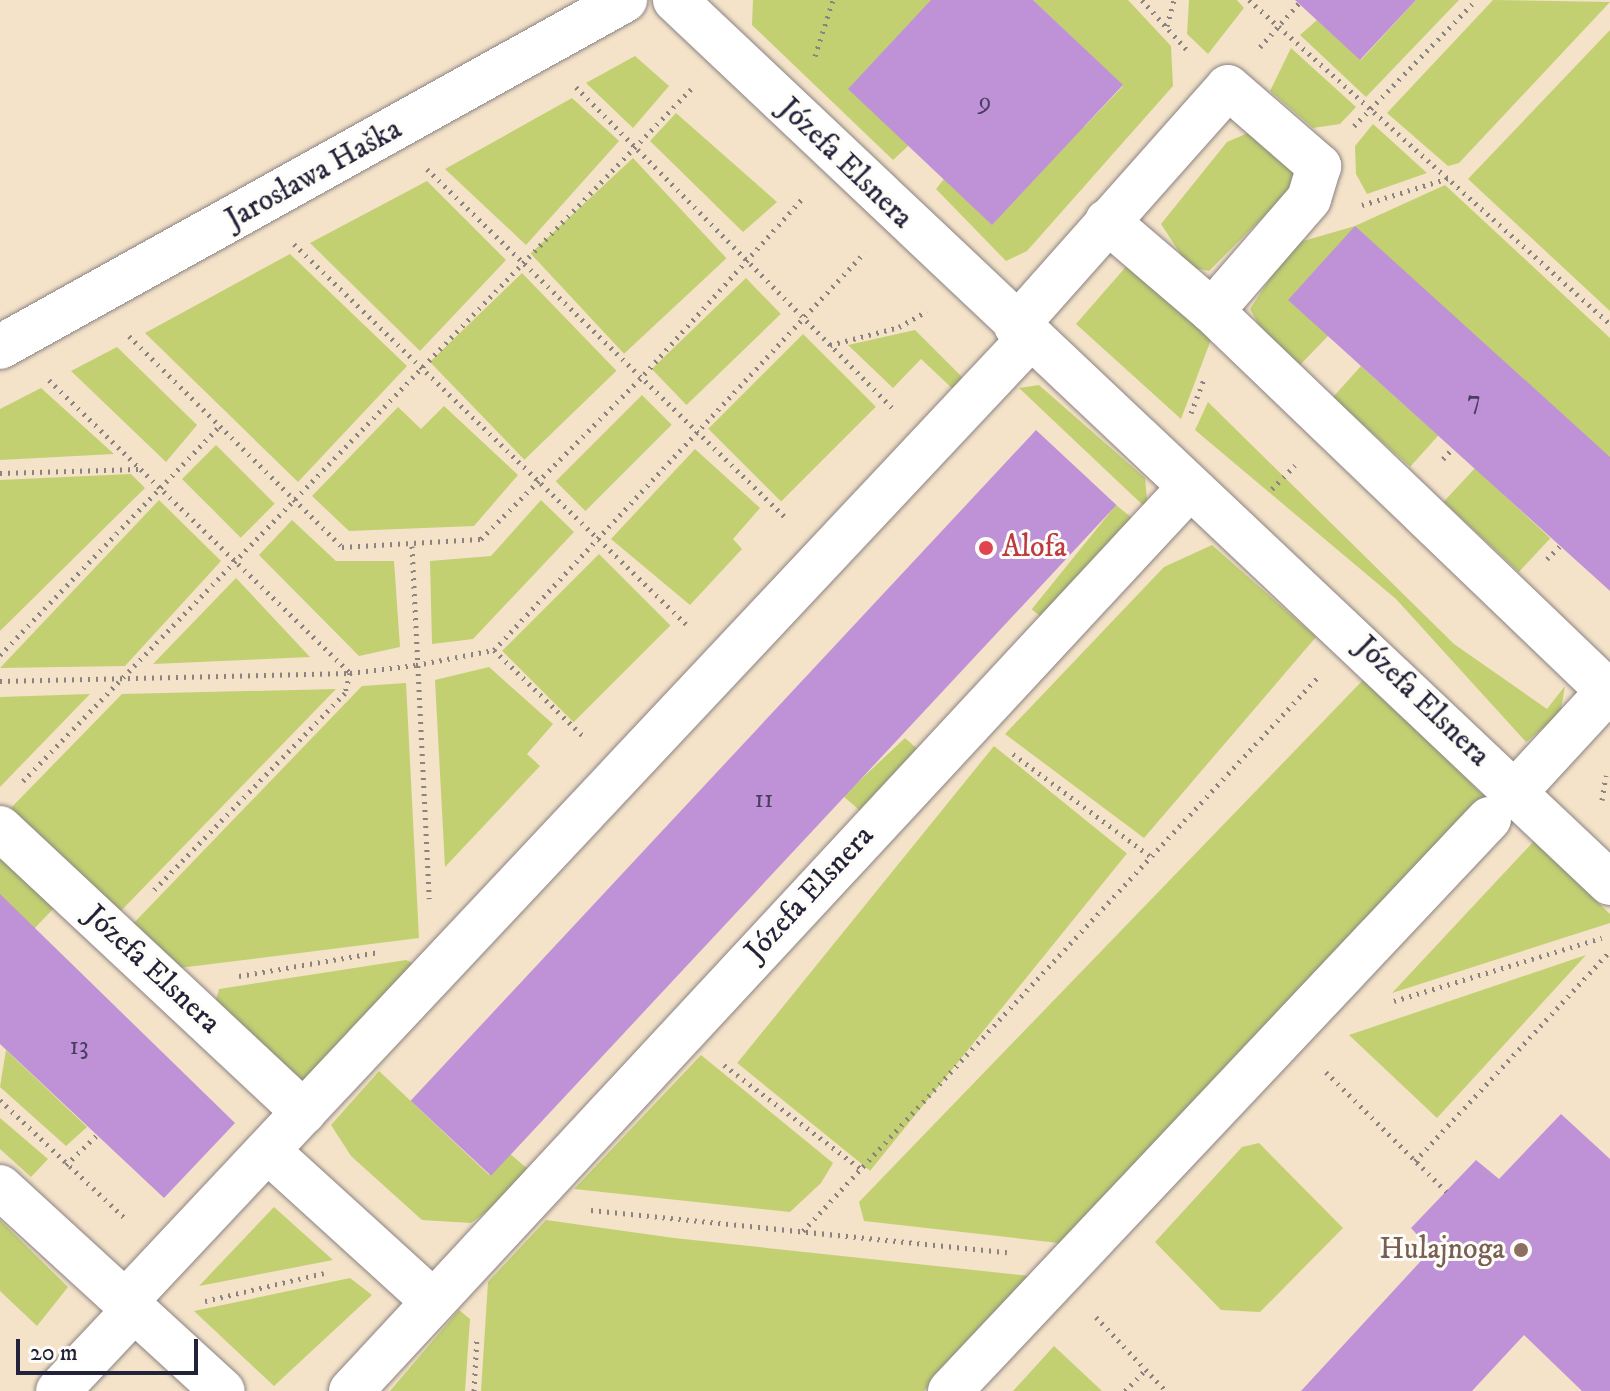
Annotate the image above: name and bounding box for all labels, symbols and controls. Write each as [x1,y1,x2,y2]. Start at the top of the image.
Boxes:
house number: 9 [979,86,991,118]
street label: Józefa Elsnera [771,91,919,237]
street label: Jarosława Haška [220,112,408,238]
house number: 7 [1467,385,1481,417]
place label: Alofa [1002,530,1067,566]
marker: Alofa [977,539,995,557]
street label: Józefa Elsnera [1348,629,1496,775]
house number: 11 [754,784,774,816]
street label: Józefa Elsnera [738,819,882,969]
street label: Józefa Elsnera [77,898,227,1042]
house number: 13 [69,1031,89,1063]
place label: Hulajnoga [1379,1232,1505,1268]
marker: Hulajnoga [1512,1241,1530,1259]
scale bar [20,1323,202,1373]
text: 20 m [30,1338,78,1368]

